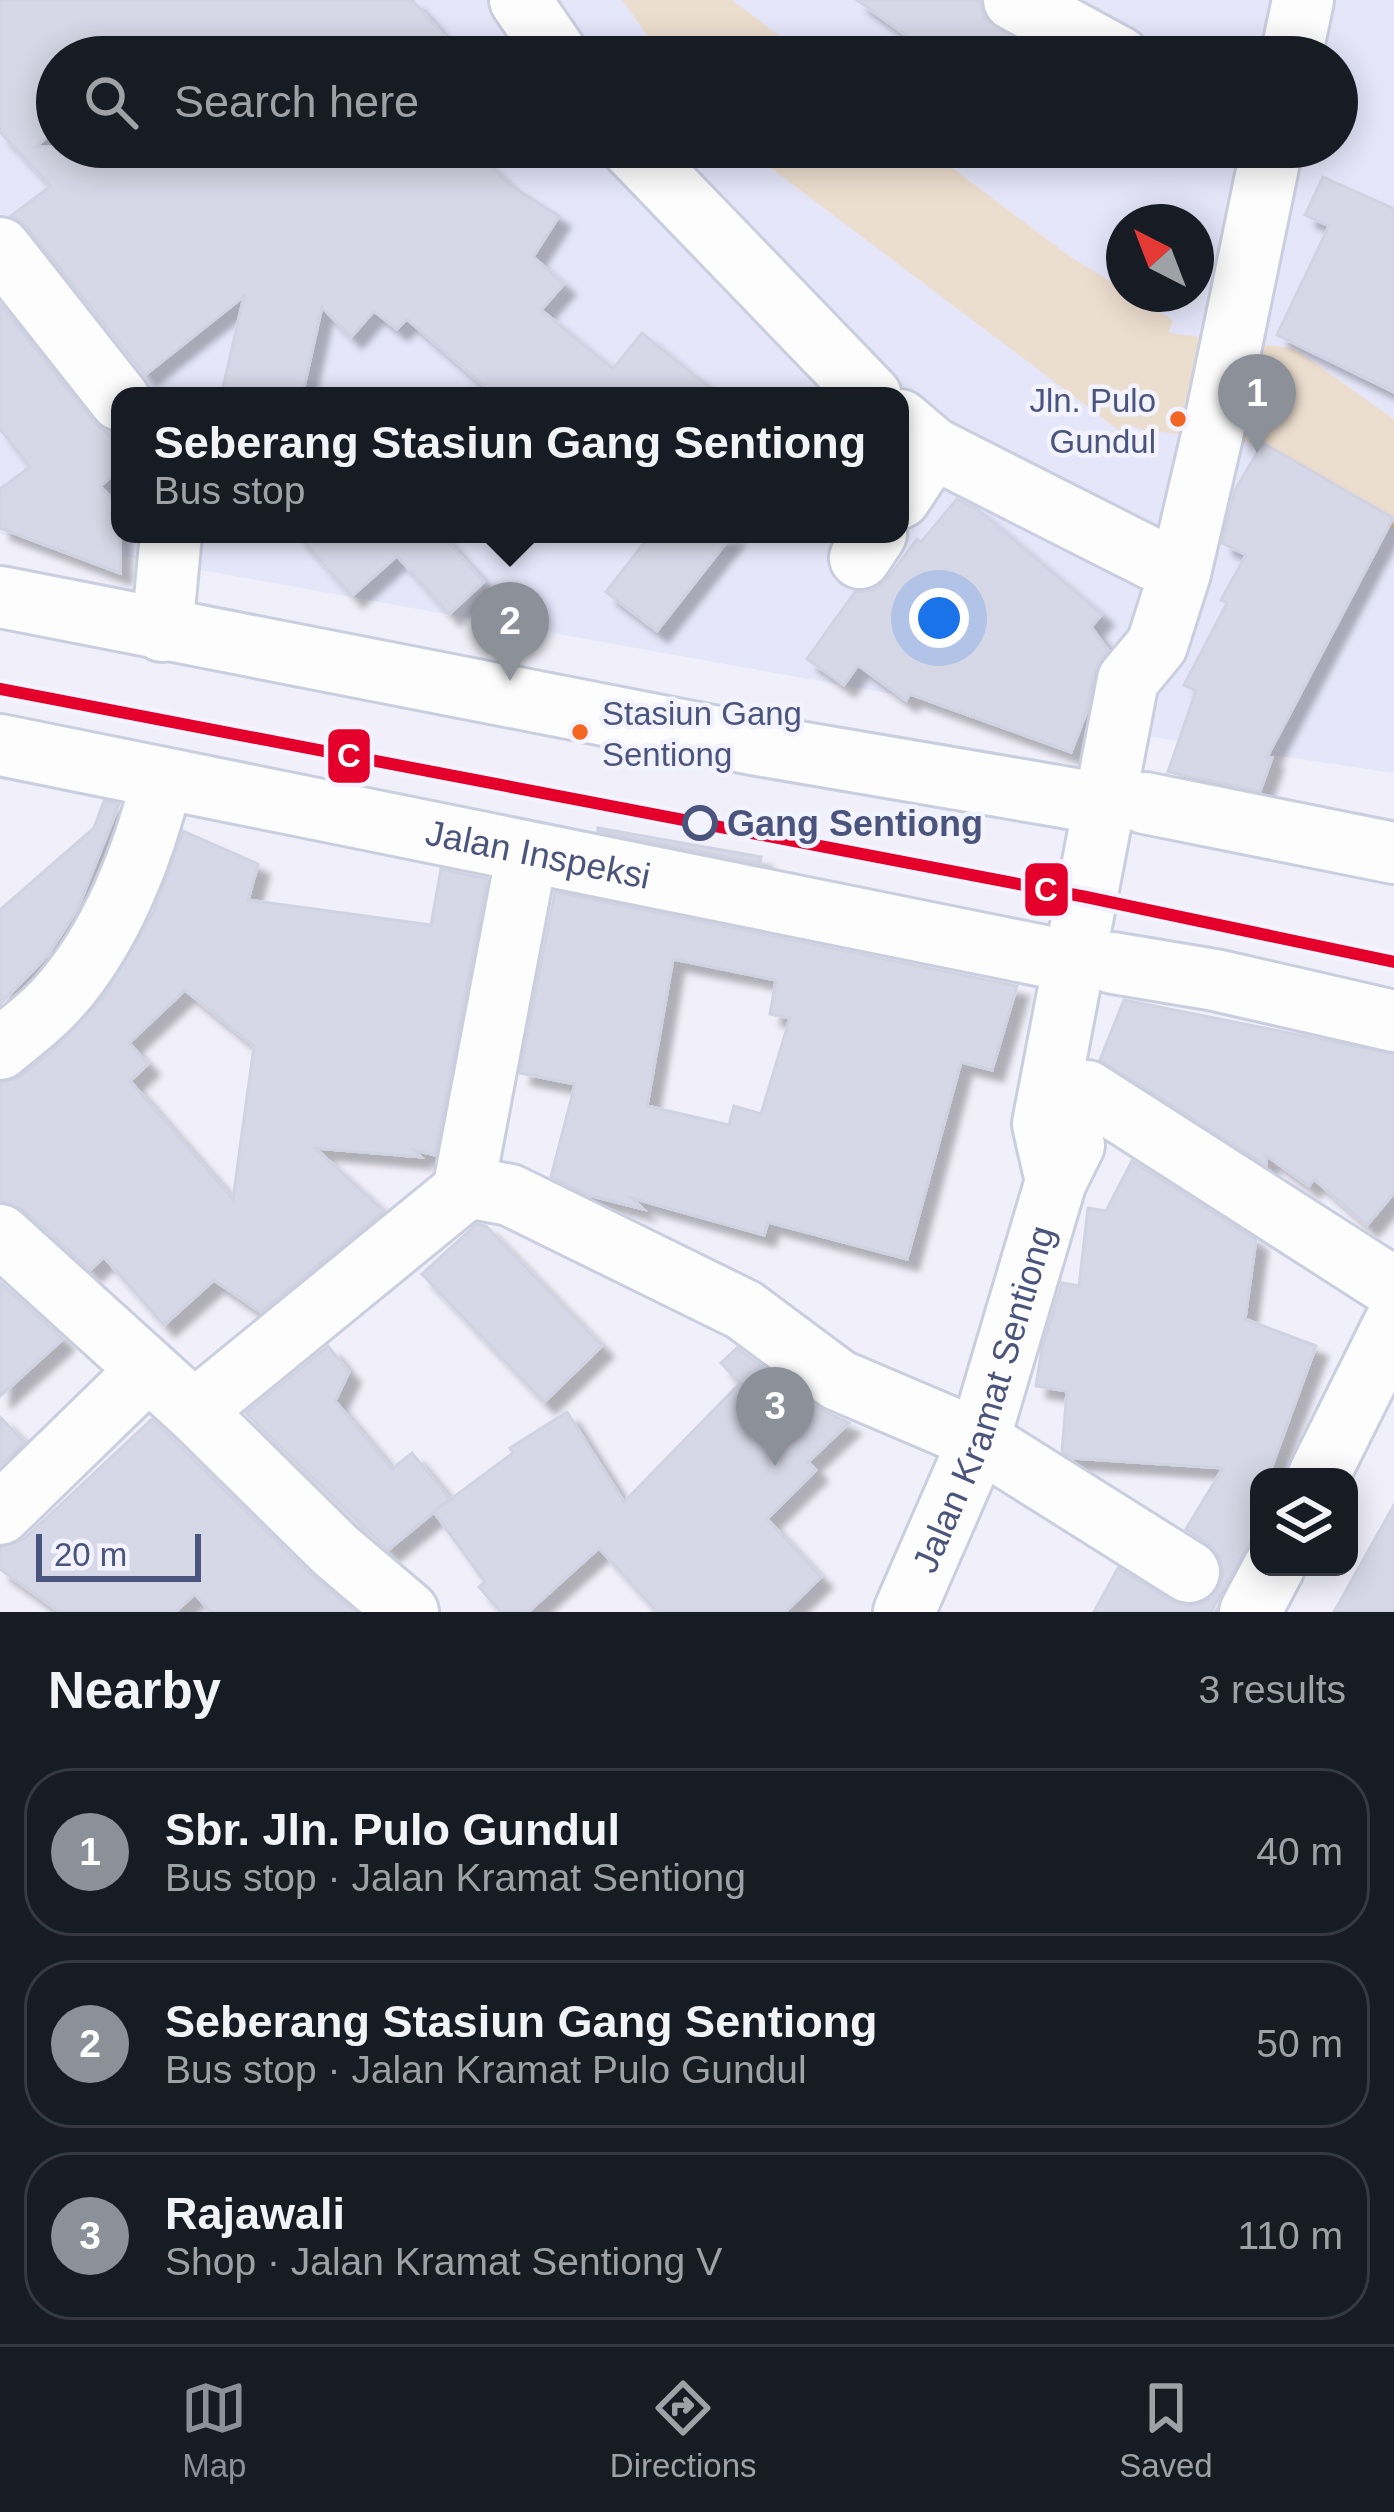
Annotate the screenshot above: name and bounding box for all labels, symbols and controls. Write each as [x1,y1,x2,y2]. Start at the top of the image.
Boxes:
search box [36,36,1358,168]
icon: search [78,69,144,135]
text: Search here [174,76,419,127]
north arrow [1106,204,1214,312]
pin: 1 [1218,354,1296,453]
place label: Jln. Pulo Gundul [1029,382,1156,460]
popup [111,387,909,543]
marker: Jln. Pulo Gundul [1167,408,1189,430]
text: Seberang Stasiun Gang Sentiong [154,417,866,468]
text: Bus stop [154,469,305,512]
pin: 2 [471,582,549,681]
your location [909,588,969,648]
place label: Stasiun Gang Sentiong [602,695,802,773]
marker: Stasiun Gang Sentiong [569,721,591,743]
line badge: C [326,727,372,785]
text: C [337,737,361,774]
place label: Gang Sentiong [727,803,983,844]
marker: Gang Sentiong [684,807,716,839]
street label: Jalan Inspeksi [422,811,654,897]
line badge: C [1023,861,1070,918]
text: C [1034,871,1058,908]
street label: Jalan Kramat Sentiong [904,1221,1062,1578]
pin: 3 [736,1367,814,1466]
map controls [1250,1468,1358,1576]
button: layers [1250,1468,1358,1576]
scale bar [36,1528,201,1581]
text: 20 m [54,1536,127,1573]
text: Nearby [48,1662,221,1719]
text: 3 results [1199,1668,1346,1711]
text: Sbr. Jln. Pulo Gundul [165,1804,620,1855]
text: 1 [79,1830,101,1873]
text: 40 m [1256,1830,1343,1873]
text: Bus stop · Jalan Kramat Sentiong [165,1856,746,1899]
text: Seberang Stasiun Gang Sentiong [165,1996,878,2047]
text: 2 [79,2022,101,2065]
text: 50 m [1256,2022,1343,2065]
text: Bus stop · Jalan Kramat Pulo Gundul [165,2048,807,2091]
text: Rajawali [165,2188,345,2239]
text: 3 [79,2214,101,2257]
text: 110 m [1238,2214,1343,2257]
text: Shop · Jalan Kramat Sentiong V [165,2240,722,2283]
tab: Map [181,2375,247,2485]
tab: Directions [610,2375,757,2485]
tab: Saved [1119,2375,1213,2485]

